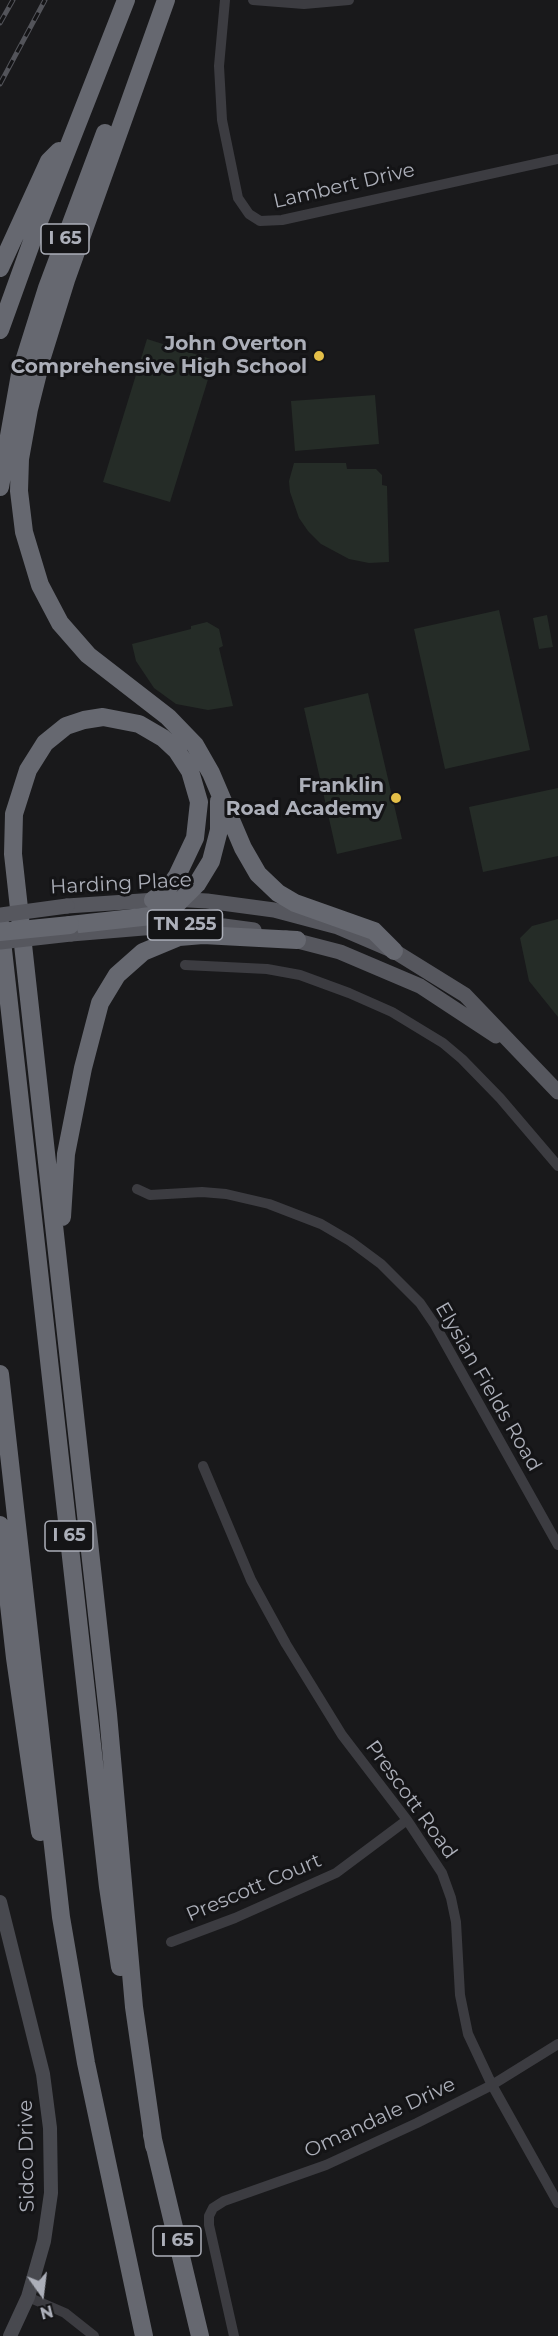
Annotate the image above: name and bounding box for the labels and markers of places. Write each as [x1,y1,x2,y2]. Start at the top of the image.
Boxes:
place label: John Overton Comprehensive High School [11,332,307,379]
marker: John Overton Comprehensive High School [312,349,326,363]
place label: Franklin Road Academy [226,774,384,821]
marker: Franklin Road Academy [389,791,403,805]

